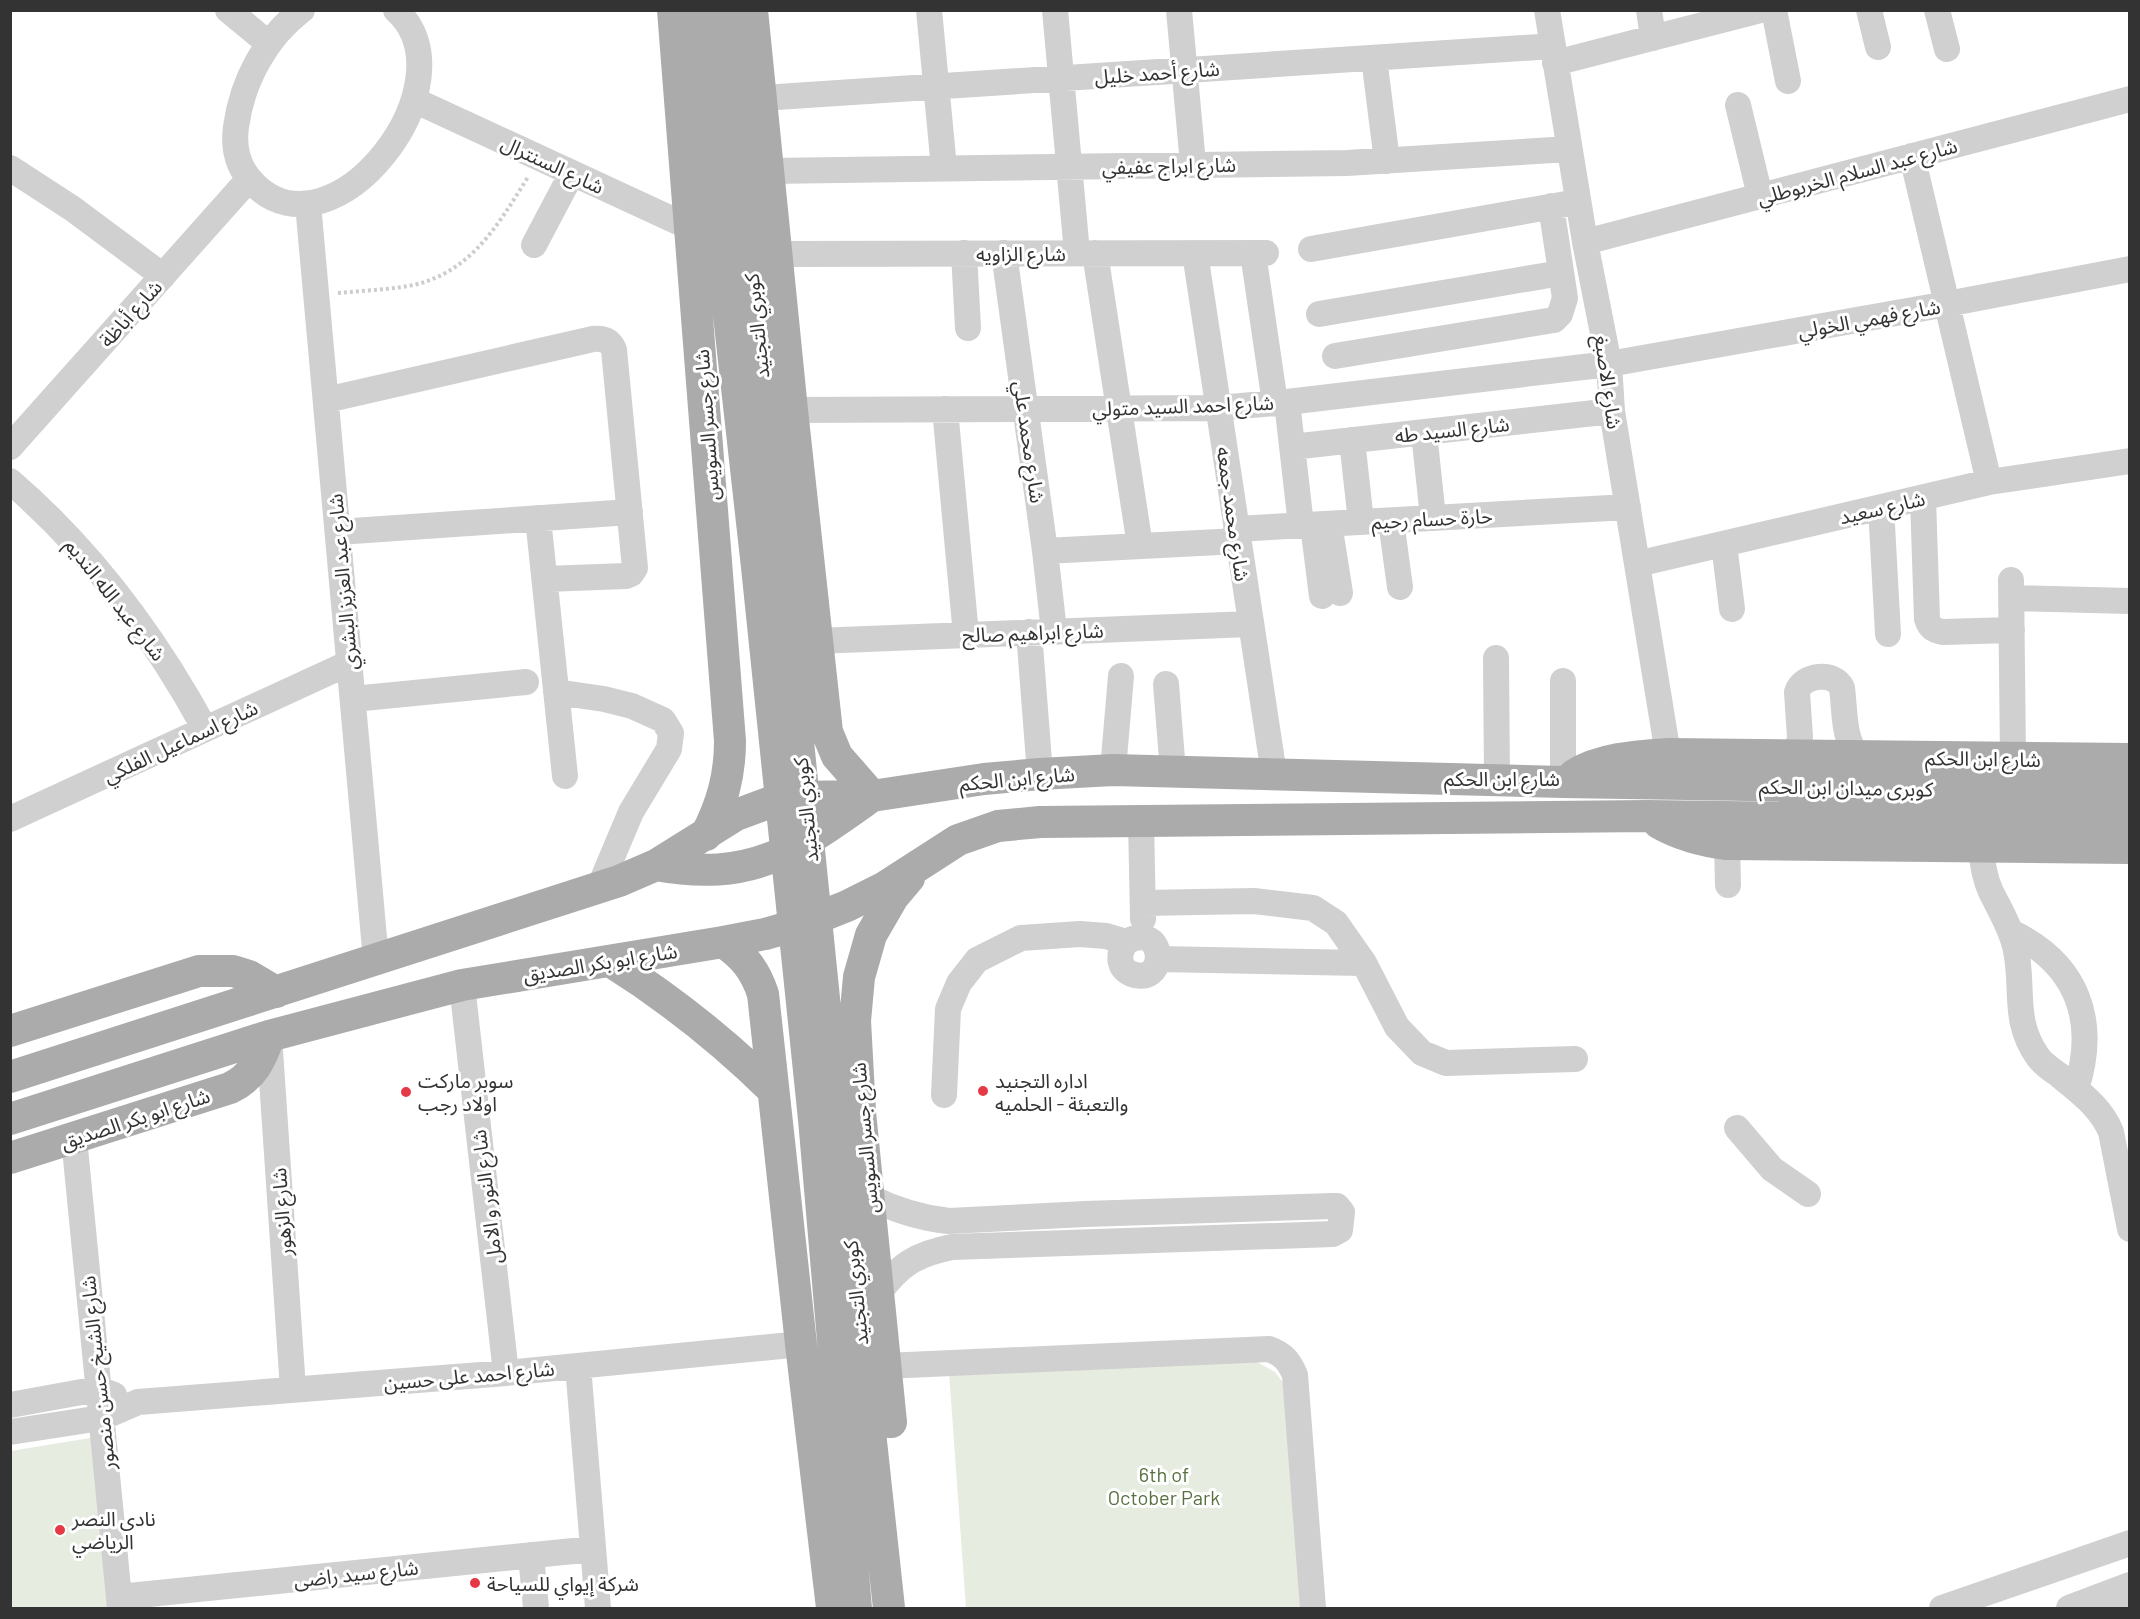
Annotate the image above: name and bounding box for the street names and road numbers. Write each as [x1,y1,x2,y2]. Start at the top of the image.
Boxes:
street label: شارع أحمد خليل [1094,56,1221,92]
street label: شارع السنترال [496,130,608,202]
street label: شارع عبد السلام الخربوطلي [1754,133,1961,214]
street label: شارع ابراج عفيفي [1102,152,1236,183]
street label: شارع الزاويه [976,241,1066,269]
street label: كوبري التجنيد [738,271,778,380]
street label: شارع أباظة [94,274,169,354]
street label: شارع فهمي الخولي [1796,294,1943,347]
street label: شارع الاصبغ [1587,333,1627,431]
street label: شارع جسر السويس [689,348,727,501]
street label: شارع محمد علي [1005,379,1050,505]
street label: شارع احمد السيد متولي [1092,390,1275,425]
street label: شارع السيد طه [1393,411,1511,451]
street label: شارع محمد جمعه [1209,445,1255,584]
street label: شارع سعيد [1837,486,1928,532]
street label: شارع عبد العزيز البشري [322,492,366,671]
street label: حارة حسام رحيم [1371,503,1494,537]
street label: شارع عبد الله النديم [58,533,171,668]
street label: شارع ابراهيم صالح [962,618,1104,650]
street label: شارع اسماعيل الفلكي [99,695,263,792]
street label: شارع ابن الحكم [1925,745,2041,775]
street label: كوبري التجنيد [787,755,827,864]
street label: شارع ابن الحكم [958,761,1076,799]
street label: شارع ابن الحكم [1444,766,1560,794]
street label: كوبرى ميدان ابن الحكم [1759,773,1934,805]
street label: شارع ابو بكر الصديق [521,938,679,990]
street label: شارع جسر السويس [845,1061,887,1214]
street label: شارع ابو بكر الصديق [57,1083,214,1157]
street label: شارع النور و الامل [466,1128,510,1265]
street label: شارع الزهور [266,1167,300,1258]
street label: كوبري التجنيد [837,1238,877,1347]
street label: شارع الشيخ حسن منصور [75,1274,123,1472]
street label: شارع احمد على حسين [383,1356,556,1398]
street label: شارع سيد راضى [293,1555,420,1595]

